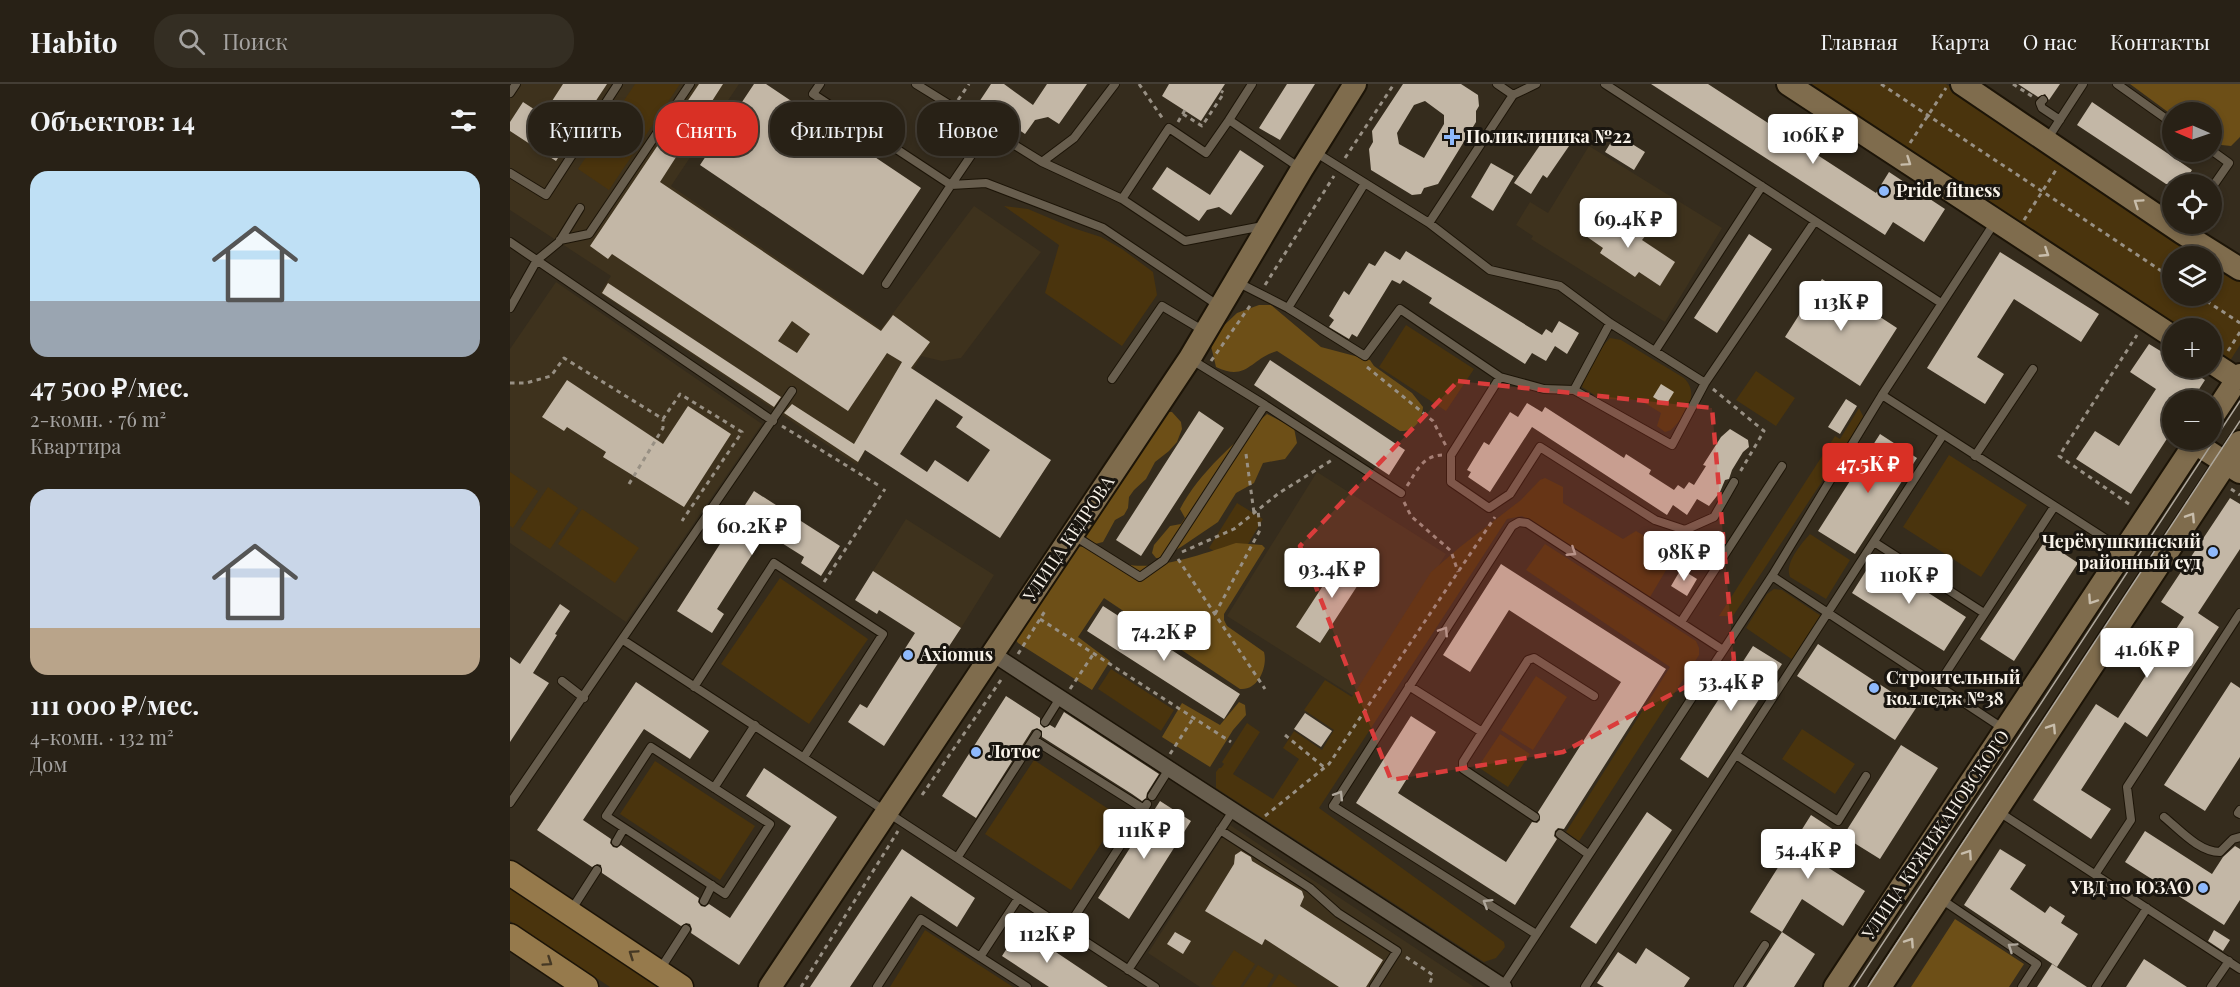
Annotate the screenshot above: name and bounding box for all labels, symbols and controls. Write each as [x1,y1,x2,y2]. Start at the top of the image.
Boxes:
search box [154,14,574,68]
text: Habito [30,23,118,60]
icon: search [175,25,208,58]
text: Поиск [223,26,288,56]
text: Главная [1820,27,1898,55]
text: Карта [1931,27,1990,55]
text: О нас [2023,27,2077,55]
text: Контакты [2110,27,2210,55]
chip: Купить [528,102,643,156]
chip: Снять [655,102,758,156]
chip: Фильтры [770,102,905,156]
chip: Новое [917,102,1019,156]
north arrow [2162,102,2222,162]
map controls [2162,102,2222,450]
text: Объектов: 14 [30,103,195,138]
icon: filters [447,104,480,137]
pin: 106K ₽ [1764,114,1862,165]
text: 106K ₽ [1782,120,1844,147]
place label: Поликлиника №22 [1466,124,1631,148]
marker: Поликлиника №22 [1443,128,1461,146]
one-way arrow [1901,155,1911,167]
button: locate [2162,174,2222,234]
place label: Pride fitness [1896,178,2001,202]
marker: Pride fitness [1877,184,1891,198]
pin: 69.4K ₽ [1573,198,1683,249]
one-way arrow [2134,199,2145,210]
text: 69.4K ₽ [1594,204,1662,231]
icon: home [201,210,309,318]
one-way arrow [2038,246,2049,257]
button: layers [2162,246,2222,306]
pin: 113K ₽ [1792,281,1890,332]
text: 113K ₽ [1813,287,1869,314]
button: + [2162,318,2222,378]
text: 47 500 ₽/мес. [30,369,189,404]
button: − [2162,390,2222,450]
text: 2-комн. · 76 m² [30,405,166,432]
text: Квартира [30,432,121,459]
pin: 47.5K ₽ [1813,443,1923,494]
text: 47.5K ₽ [1836,449,1900,476]
street label: УЛИЦА КЕДРОВА [1017,470,1120,607]
pin: 60.2K ₽ [697,505,807,556]
text: 60.2K ₽ [717,511,787,538]
one-way arrow [2183,512,2194,523]
icon: home [201,528,309,636]
place label: Черёмушкинский районный суд [2042,529,2201,574]
pin: 98K ₽ [1642,531,1726,582]
text: 98K ₽ [1658,537,1710,564]
one-way arrow [1566,544,1576,556]
marker: Черёмушкинский районный суд [2206,545,2220,559]
pin: 93.4K ₽ [1277,548,1387,599]
text: 93.4K ₽ [1298,554,1366,581]
pin: 110K ₽ [1860,554,1958,605]
text: 110K ₽ [1880,560,1938,587]
one-way arrow [2088,594,2100,604]
pin: 74.2K ₽ [1109,611,1219,662]
text: 74.2K ₽ [1132,617,1196,644]
one-way arrow [1437,627,1449,637]
pin: 41.6K ₽ [2092,628,2202,679]
text: 41.6K ₽ [2114,634,2180,661]
place label: Axiomus [919,642,993,666]
marker: Axiomus [901,648,915,662]
pin: 53.4K ₽ [1676,661,1786,712]
place label: Строительный колледж №38 [1886,665,2021,710]
text: 53.4K ₽ [1698,667,1764,694]
marker: Строительный колледж №38 [1867,681,1881,695]
text: 111 000 ₽/мес. [30,687,199,722]
text: 4-комн. · 132 m² [30,723,174,750]
one-way arrow [2045,723,2056,734]
street label: УЛИЦА КРЖИЖАНОВСКОГО [1855,725,2014,945]
place label: Лотос [987,739,1040,763]
marker: Лотос [969,745,983,759]
text: Дом [30,750,67,777]
one-way arrow [1332,791,1343,802]
pin: 111K ₽ [1095,809,1193,860]
text: 111K ₽ [1117,815,1171,842]
pin: 54.4K ₽ [1753,829,1863,880]
text: 54.4K ₽ [1775,835,1841,862]
one-way arrow [1961,850,1972,861]
place label: УВД по ЮЗАО [2069,875,2191,899]
marker: УВД по ЮЗАО [2196,881,2210,895]
one-way arrow [1483,899,1493,911]
pin: 112K ₽ [998,913,1096,964]
text: 112K ₽ [1019,919,1075,946]
one-way arrow [1903,938,1914,949]
one-way arrow [2007,943,2018,954]
one-way arrow [628,951,639,962]
one-way arrow [542,954,552,966]

